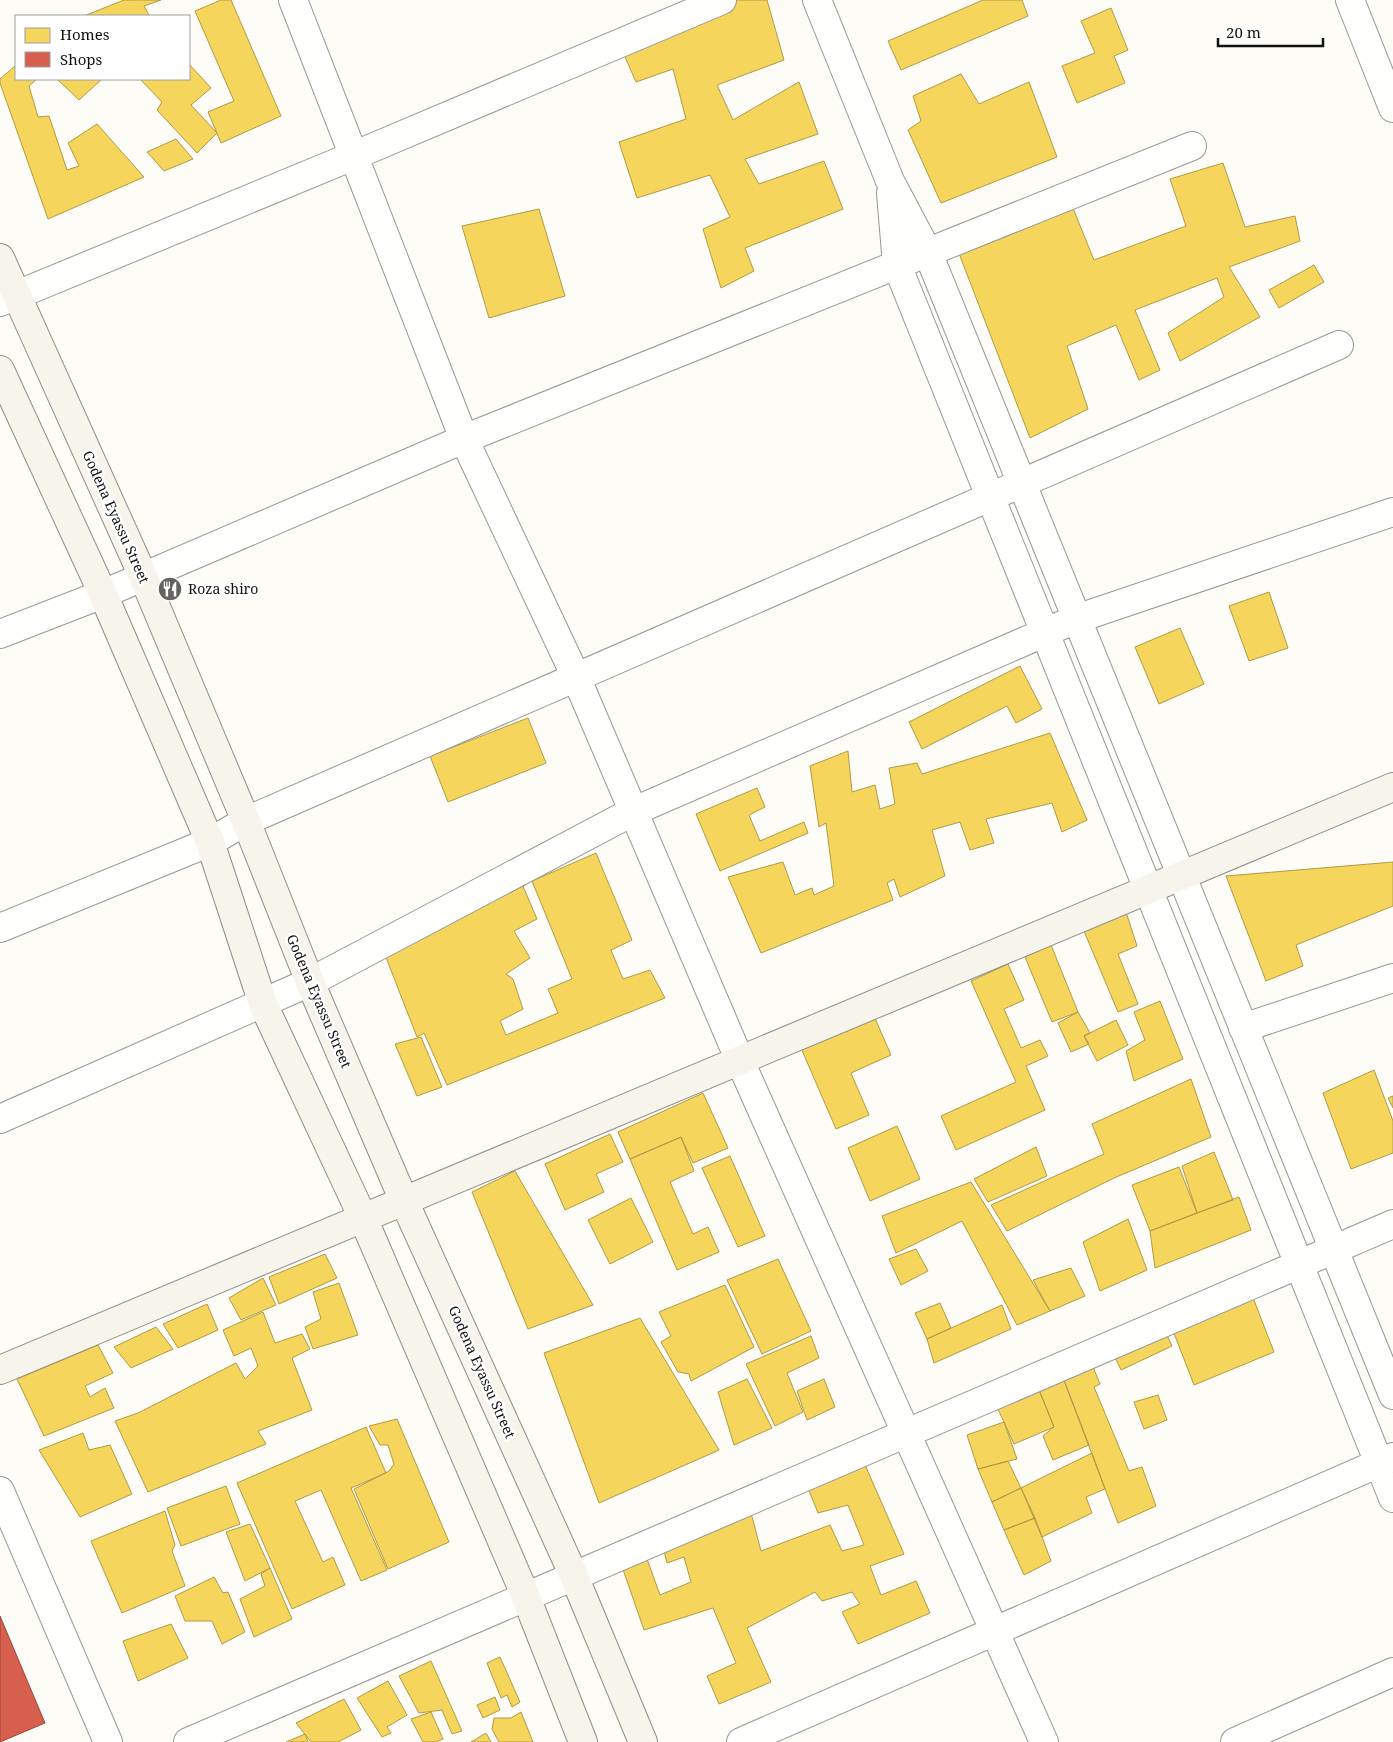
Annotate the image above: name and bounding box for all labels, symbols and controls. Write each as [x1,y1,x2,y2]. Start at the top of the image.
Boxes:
legend [15,15,190,80]
scale bar [1218,15,1323,47]
text: 20 m [1226,22,1261,42]
text: Homes [60,24,110,44]
text: Shops [60,49,103,69]
street label: Godena Eyassu Street [79,447,154,586]
restaurant icon: Roza shiro [157,576,183,602]
place label: Roza shiro [188,579,258,598]
street label: Godena Eyassu Street [283,931,356,1071]
street label: Godena Eyassu Street [445,1302,520,1441]

